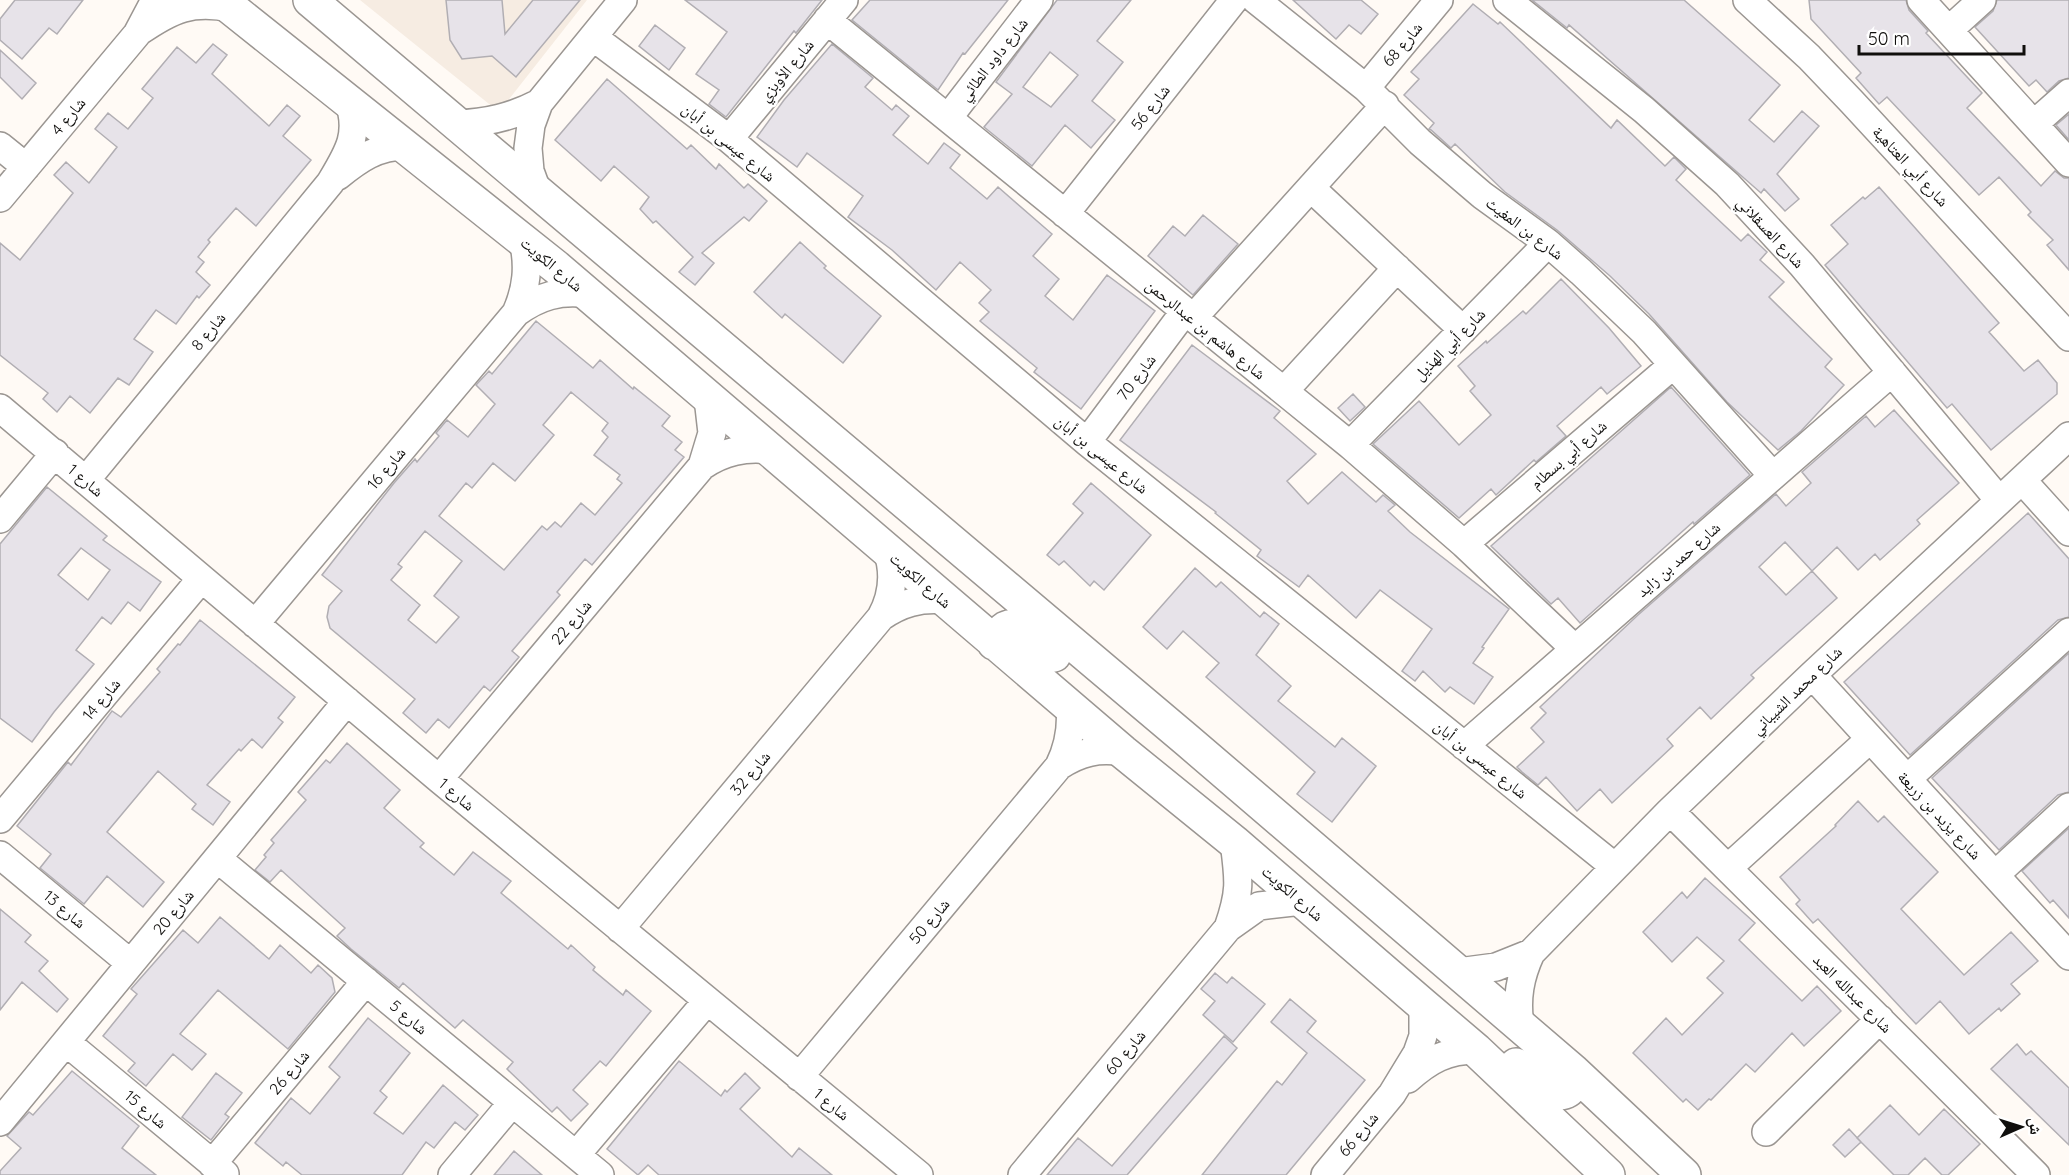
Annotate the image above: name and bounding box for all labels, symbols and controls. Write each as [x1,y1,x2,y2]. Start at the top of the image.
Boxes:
street label: شارع داود الطائي [954,13,1034,107]
street label: شارع 68 [1378,18,1427,71]
scale bar [1859,18,2024,56]
text: 50 m [1868,27,1910,50]
street label: شارع الأوبزي [754,35,820,107]
street label: شارع 56 [1126,80,1175,134]
street label: شارع 4 [46,93,90,140]
street label: شارع عيسى بن أبان [678,98,780,187]
street label: شارع أبي العتاهية [1866,121,1953,213]
street label: شارع بن المغيث [1482,192,1568,265]
street label: شارع العسقلاني [1731,192,1809,274]
street label: شارع الكويت [516,232,587,297]
street label: شارع هاشم بن عبدالرحمن [1141,274,1270,384]
street label: شارع أبي الهذيل [1409,304,1492,387]
street label: شارع 8 [187,308,230,355]
street label: شارع 70 [1112,350,1161,405]
street label: شارع عيسى بن أبان [1051,410,1153,499]
street label: شارع أبي بسطام [1525,415,1613,495]
street label: شارع 16 [362,443,410,494]
street label: شارع 1 [63,459,108,502]
street label: شارع حمد بن زايد [1632,517,1725,602]
street label: شارع الكويت [885,548,956,613]
street label: شارع 22 [546,595,596,649]
street label: شارع محمد الشيباني [1746,641,1848,741]
street label: شارع 14 [78,674,125,725]
street label: شارع عيسى بن أبان [1430,715,1532,804]
street label: شارع 32 [726,747,775,800]
street label: شارع يزيد بن زريعة [1893,766,1986,864]
street label: شارع 1 [434,773,479,816]
street label: شارع الكويت [1257,861,1328,926]
street label: شارع 20 [148,885,199,939]
street label: شارع 13 [39,886,90,933]
street label: شارع 50 [904,894,954,948]
street label: شارع عبدالله العبد [1808,949,1897,1038]
street label: شارع 5 [385,995,432,1039]
street label: شارع 60 [1100,1025,1150,1079]
street label: شارع 26 [265,1046,314,1099]
street label: شارع 1 [809,1083,854,1125]
street label: شارع 15 [120,1085,171,1133]
north arrow [1991,1097,2051,1157]
street label: شارع 66 [1334,1108,1383,1161]
text: ش [2026,1117,2046,1135]

